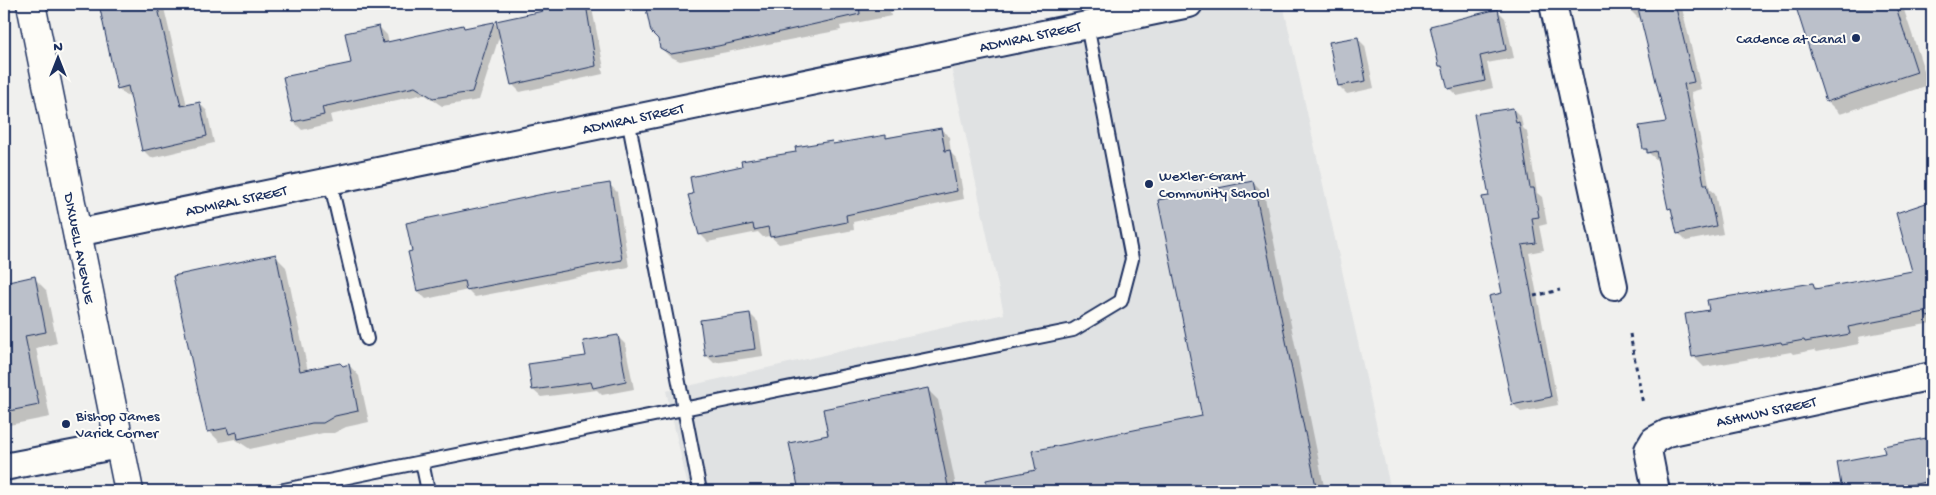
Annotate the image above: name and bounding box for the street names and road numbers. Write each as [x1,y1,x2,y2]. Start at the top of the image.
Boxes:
street label: ADMIRAL STREET [978,18,1084,58]
street label: ADMIRAL STREET [581,100,687,140]
street label: ADMIRAL STREET [184,182,290,222]
street label: DIXWELL AVENUE [58,191,98,306]
street label: ASHMUN STREET [1715,393,1819,432]

